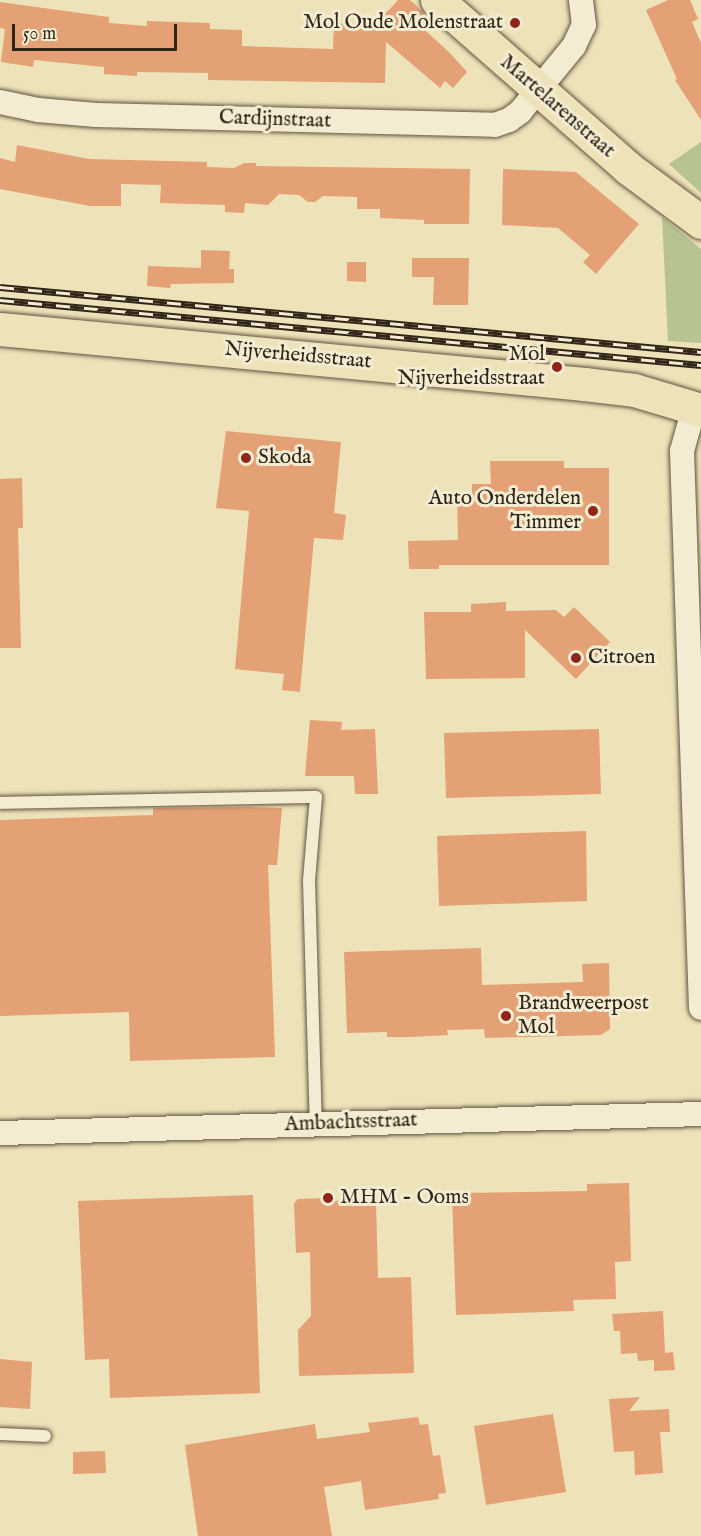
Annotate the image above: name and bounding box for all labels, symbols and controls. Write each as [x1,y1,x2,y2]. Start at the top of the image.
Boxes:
place label: Mol Oude Molenstraat [303,10,503,36]
scale bar [15,12,180,50]
marker: Mol Oude Molenstraat [508,16,522,30]
text: 50 m [23,23,56,46]
street label: Martelarenstraat [494,50,620,164]
street label: Cardijnstraat [218,105,332,135]
street label: Nijverheidsstraat [223,337,373,375]
place label: Mol Nijverheidsstraat [397,342,545,392]
marker: Mol Nijverheidsstraat [550,360,564,374]
place label: Skoda [258,445,311,471]
marker: Skoda [239,451,253,465]
place label: Auto Onderdelen Timmer [428,486,581,536]
marker: Auto Onderdelen Timmer [586,504,600,518]
place label: Citroen [588,645,656,671]
marker: Citroen [569,651,583,665]
place label: Brandweerpost Mol [518,991,649,1041]
marker: Brandweerpost Mol [499,1009,513,1023]
street label: Ambachtsstraat [284,1108,418,1138]
place label: MHM - Ooms [340,1185,469,1211]
marker: MHM - Ooms [321,1191,335,1205]

